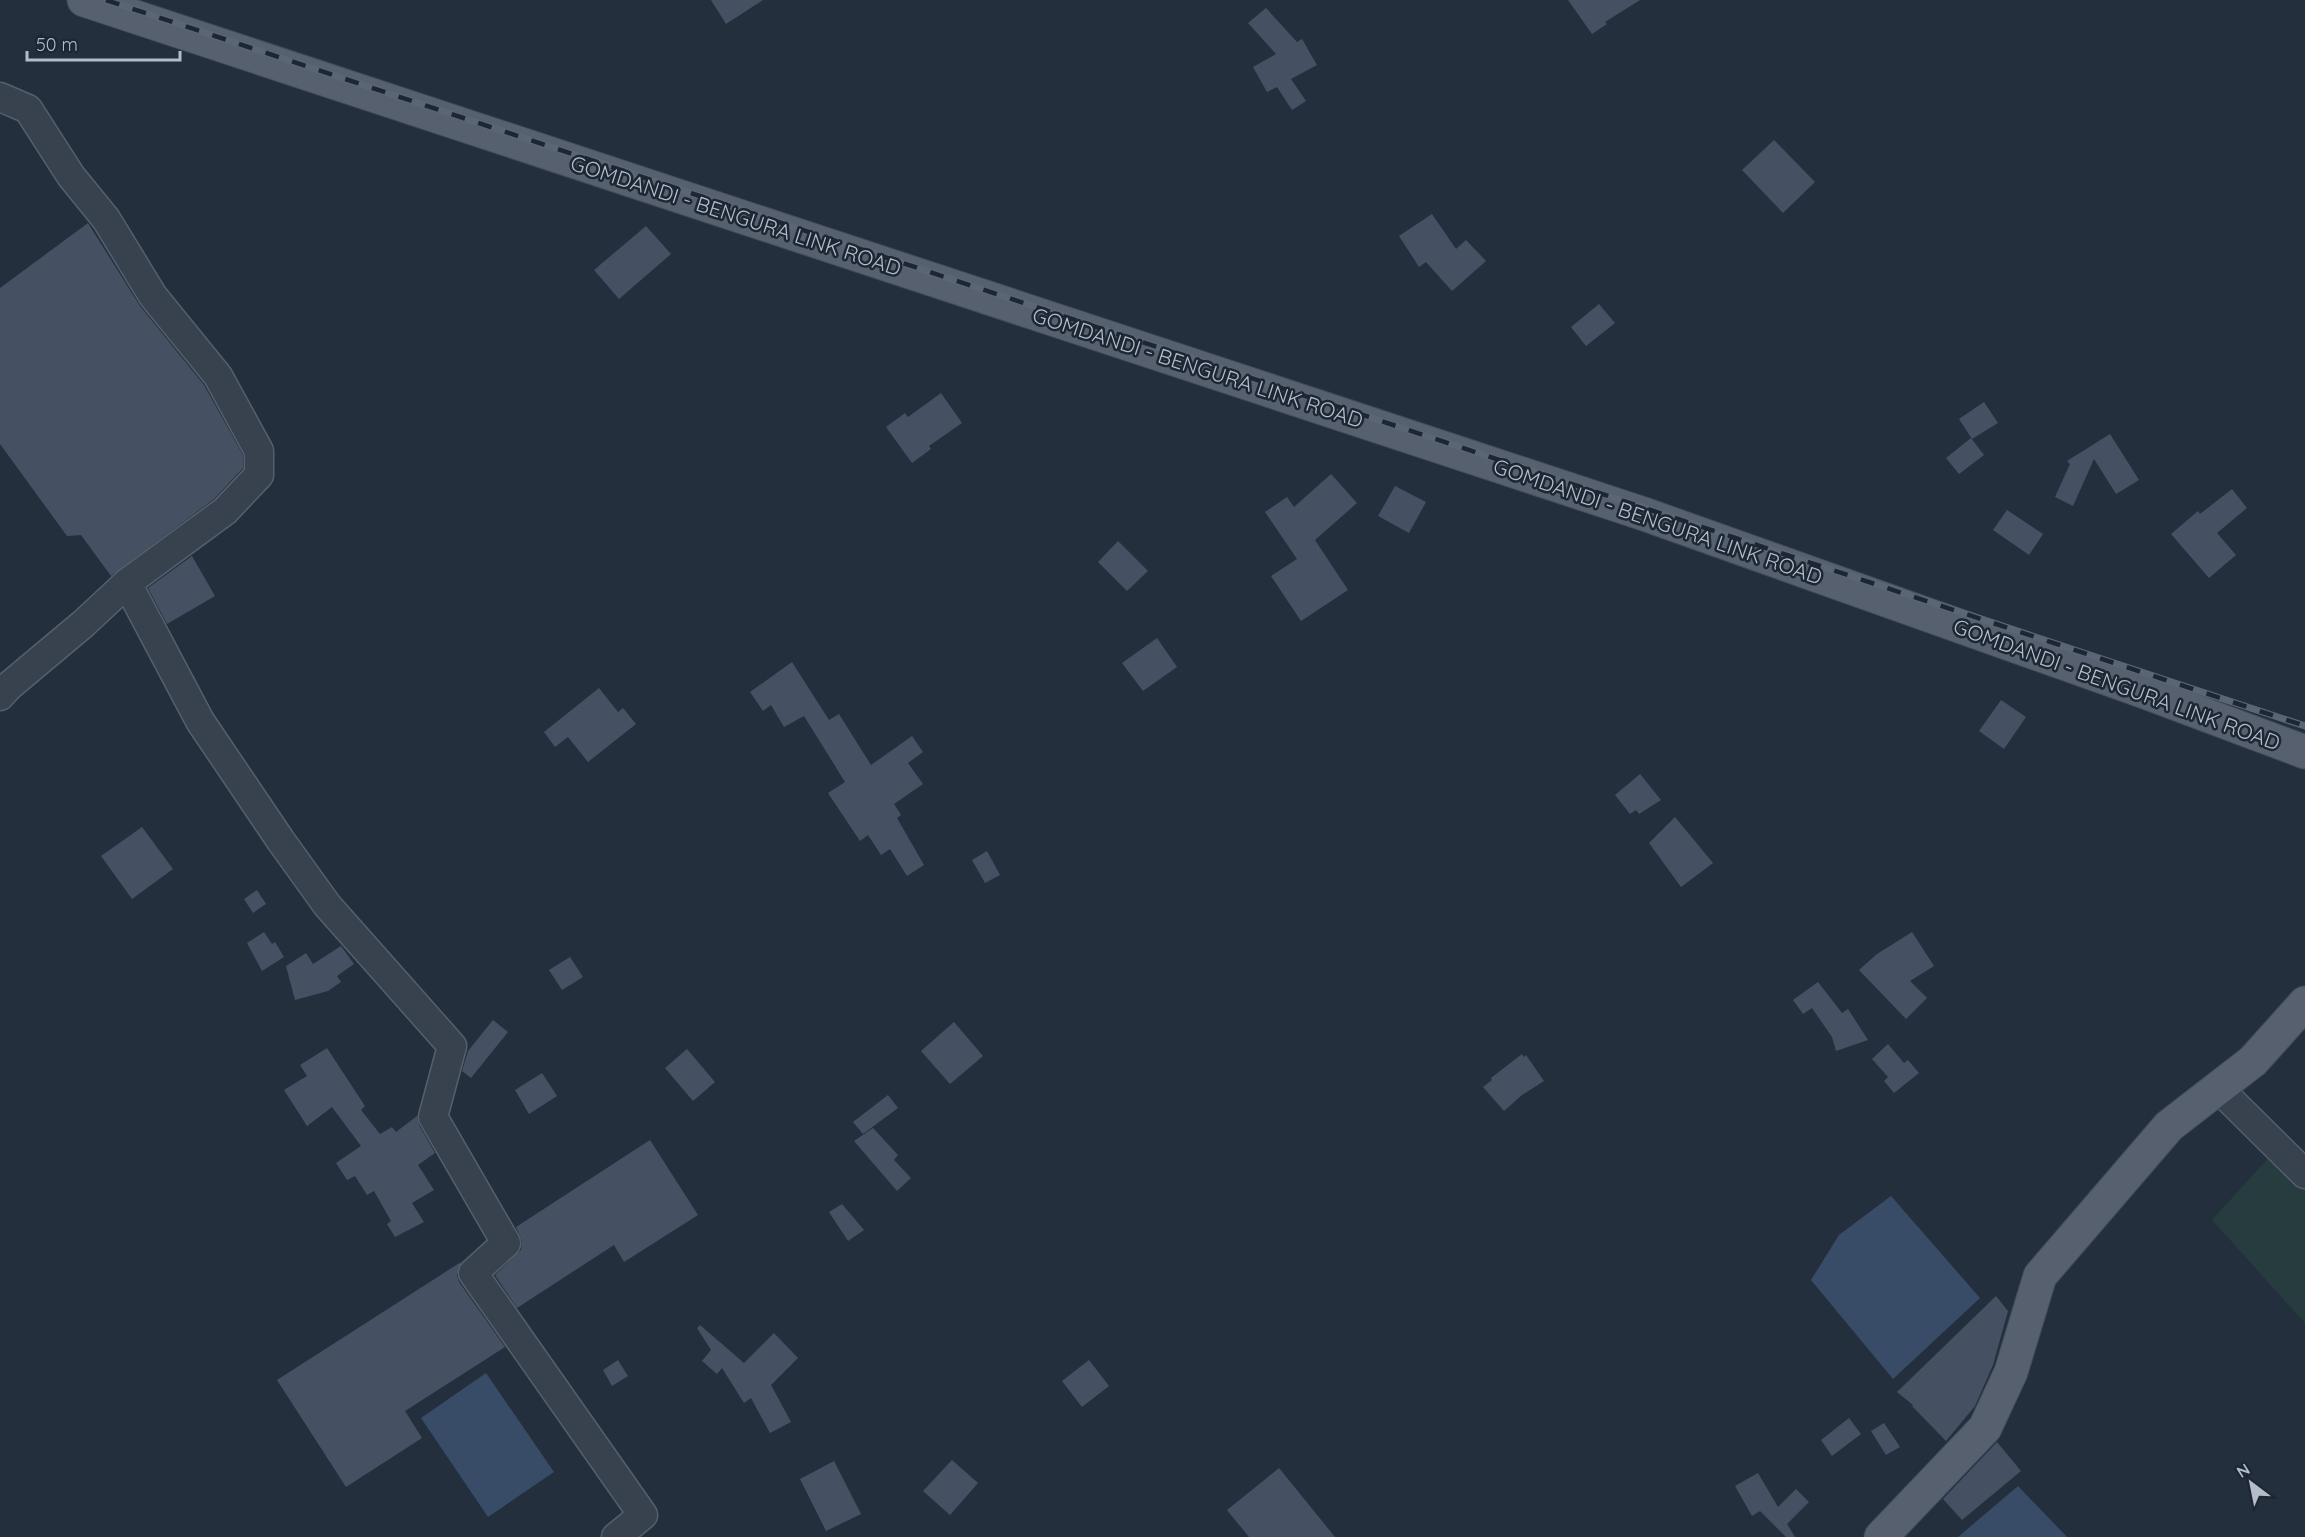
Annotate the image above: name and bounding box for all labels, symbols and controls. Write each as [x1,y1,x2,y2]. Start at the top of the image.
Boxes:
scale bar [27,24,180,62]
text: 50 m [36,33,78,56]
street label: GOMDANDI - BENGURA LINK ROAD [567,149,905,281]
street label: GOMDANDI - BENGURA LINK ROAD [1029,301,1367,433]
street label: GOMDANDI - BENGURA LINK ROAD [1490,452,1826,590]
street label: GOMDANDI - BENGURA LINK ROAD [1950,613,2284,755]
north arrow [2221,1453,2281,1513]
text: N [2233,1459,2253,1482]

